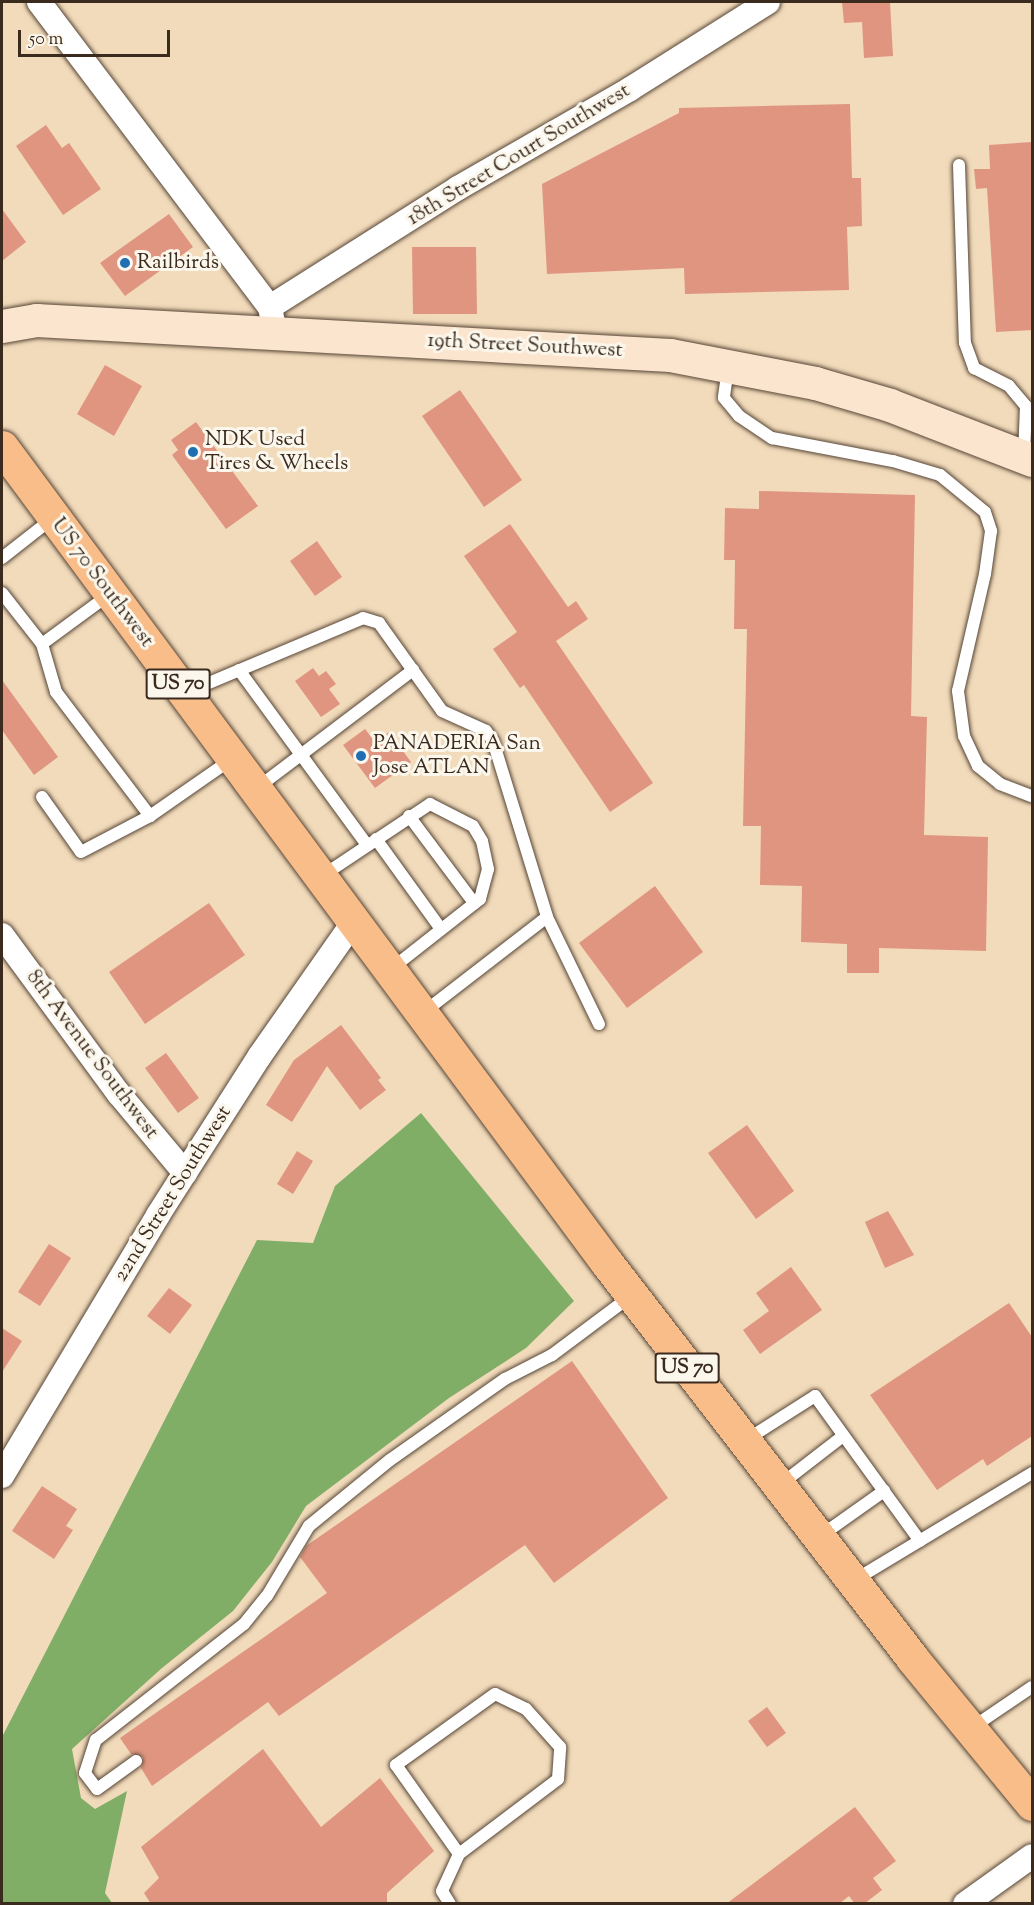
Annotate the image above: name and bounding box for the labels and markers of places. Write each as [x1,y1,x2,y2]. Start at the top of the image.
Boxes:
place label: Railbirds [137,250,219,276]
marker: Railbirds [118,256,132,270]
place label: NDK Used Tires & Wheels [205,427,348,477]
marker: NDK Used Tires & Wheels [186,445,200,459]
place label: PANADERIA San Jose ATLAN [373,731,541,781]
marker: PANADERIA San Jose ATLAN [354,749,368,763]

